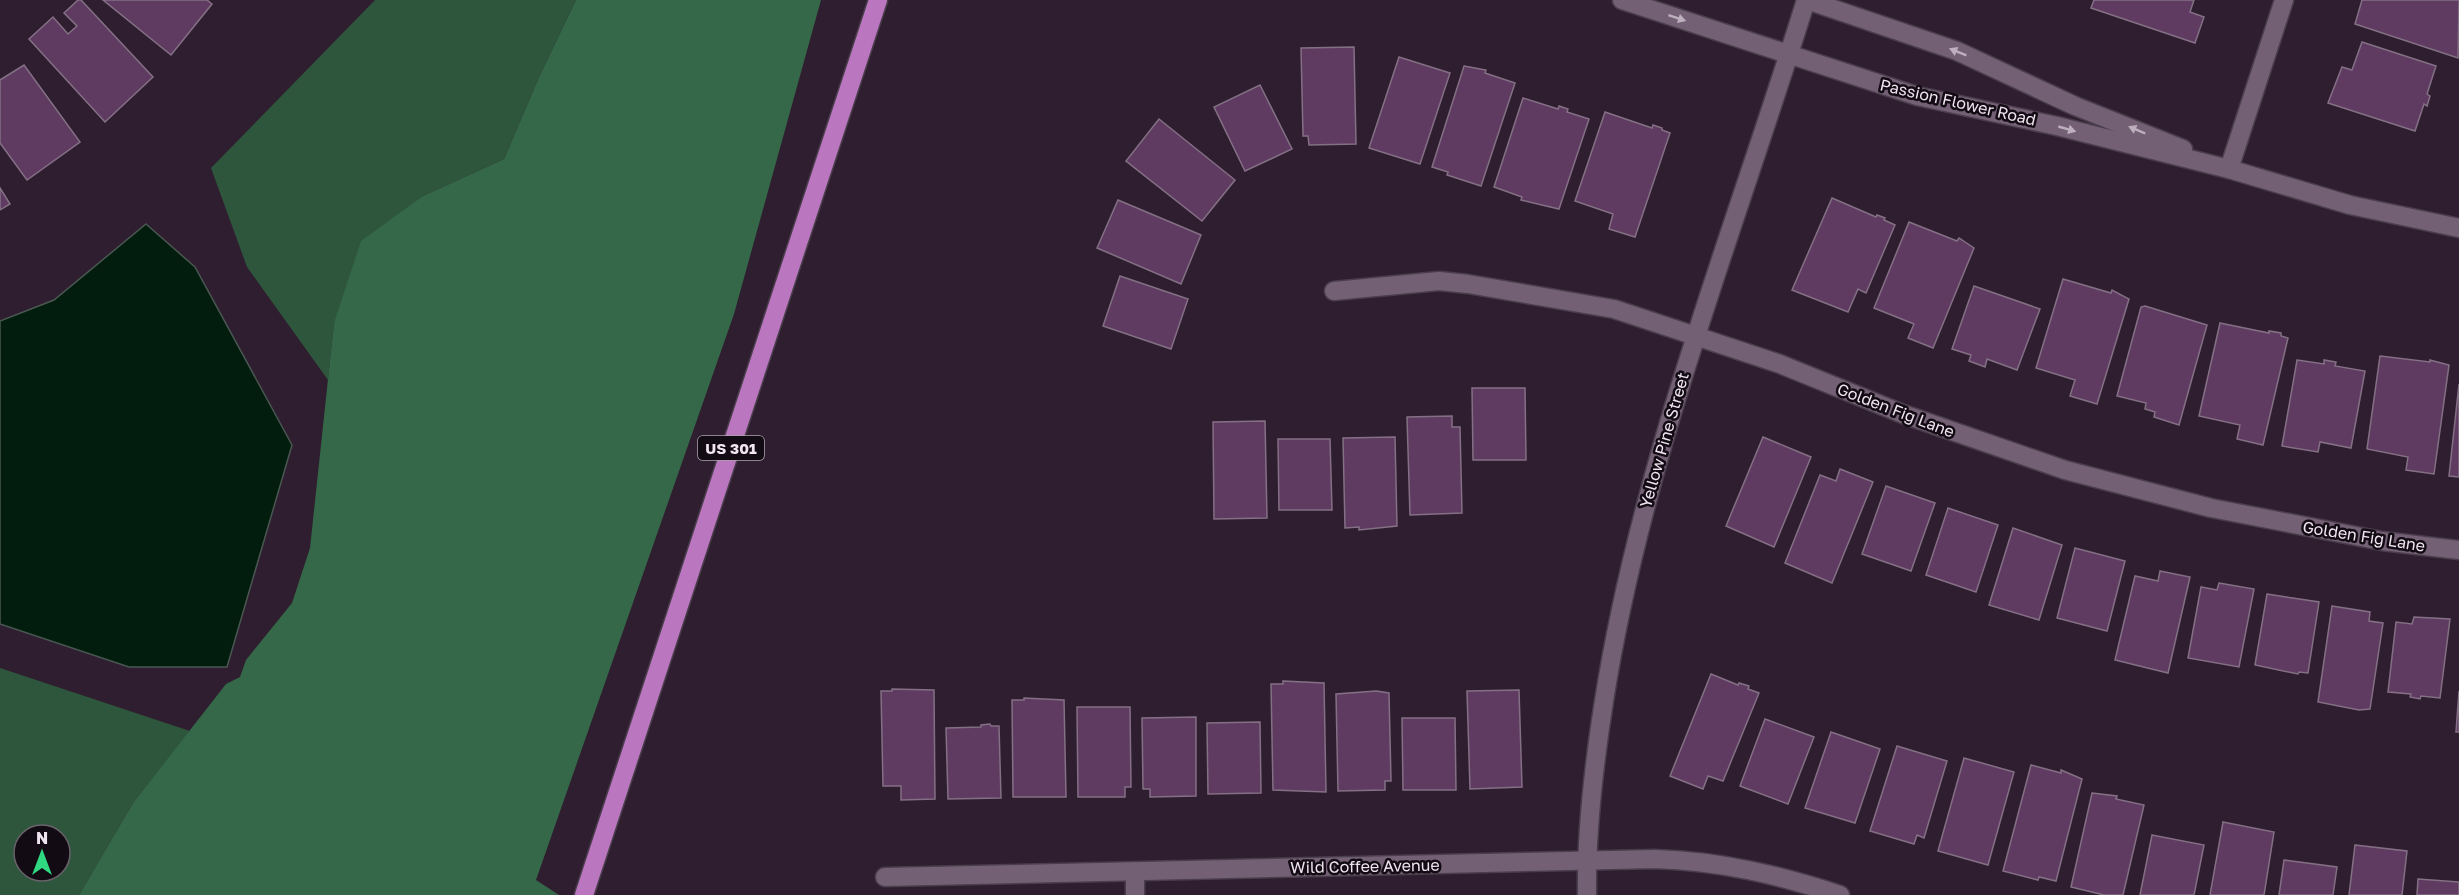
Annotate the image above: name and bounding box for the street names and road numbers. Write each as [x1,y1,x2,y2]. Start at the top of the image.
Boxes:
street label: Passion Flower Road [1878,74,2038,130]
street label: Yellow Pine Street [1635,370,1693,510]
street label: Golden Fig Lane [1835,378,1957,442]
road number: US 301 [698,436,764,460]
street label: Golden Fig Lane [2301,516,2427,556]
street label: Wild Coffee Avenue [1290,855,1440,877]

